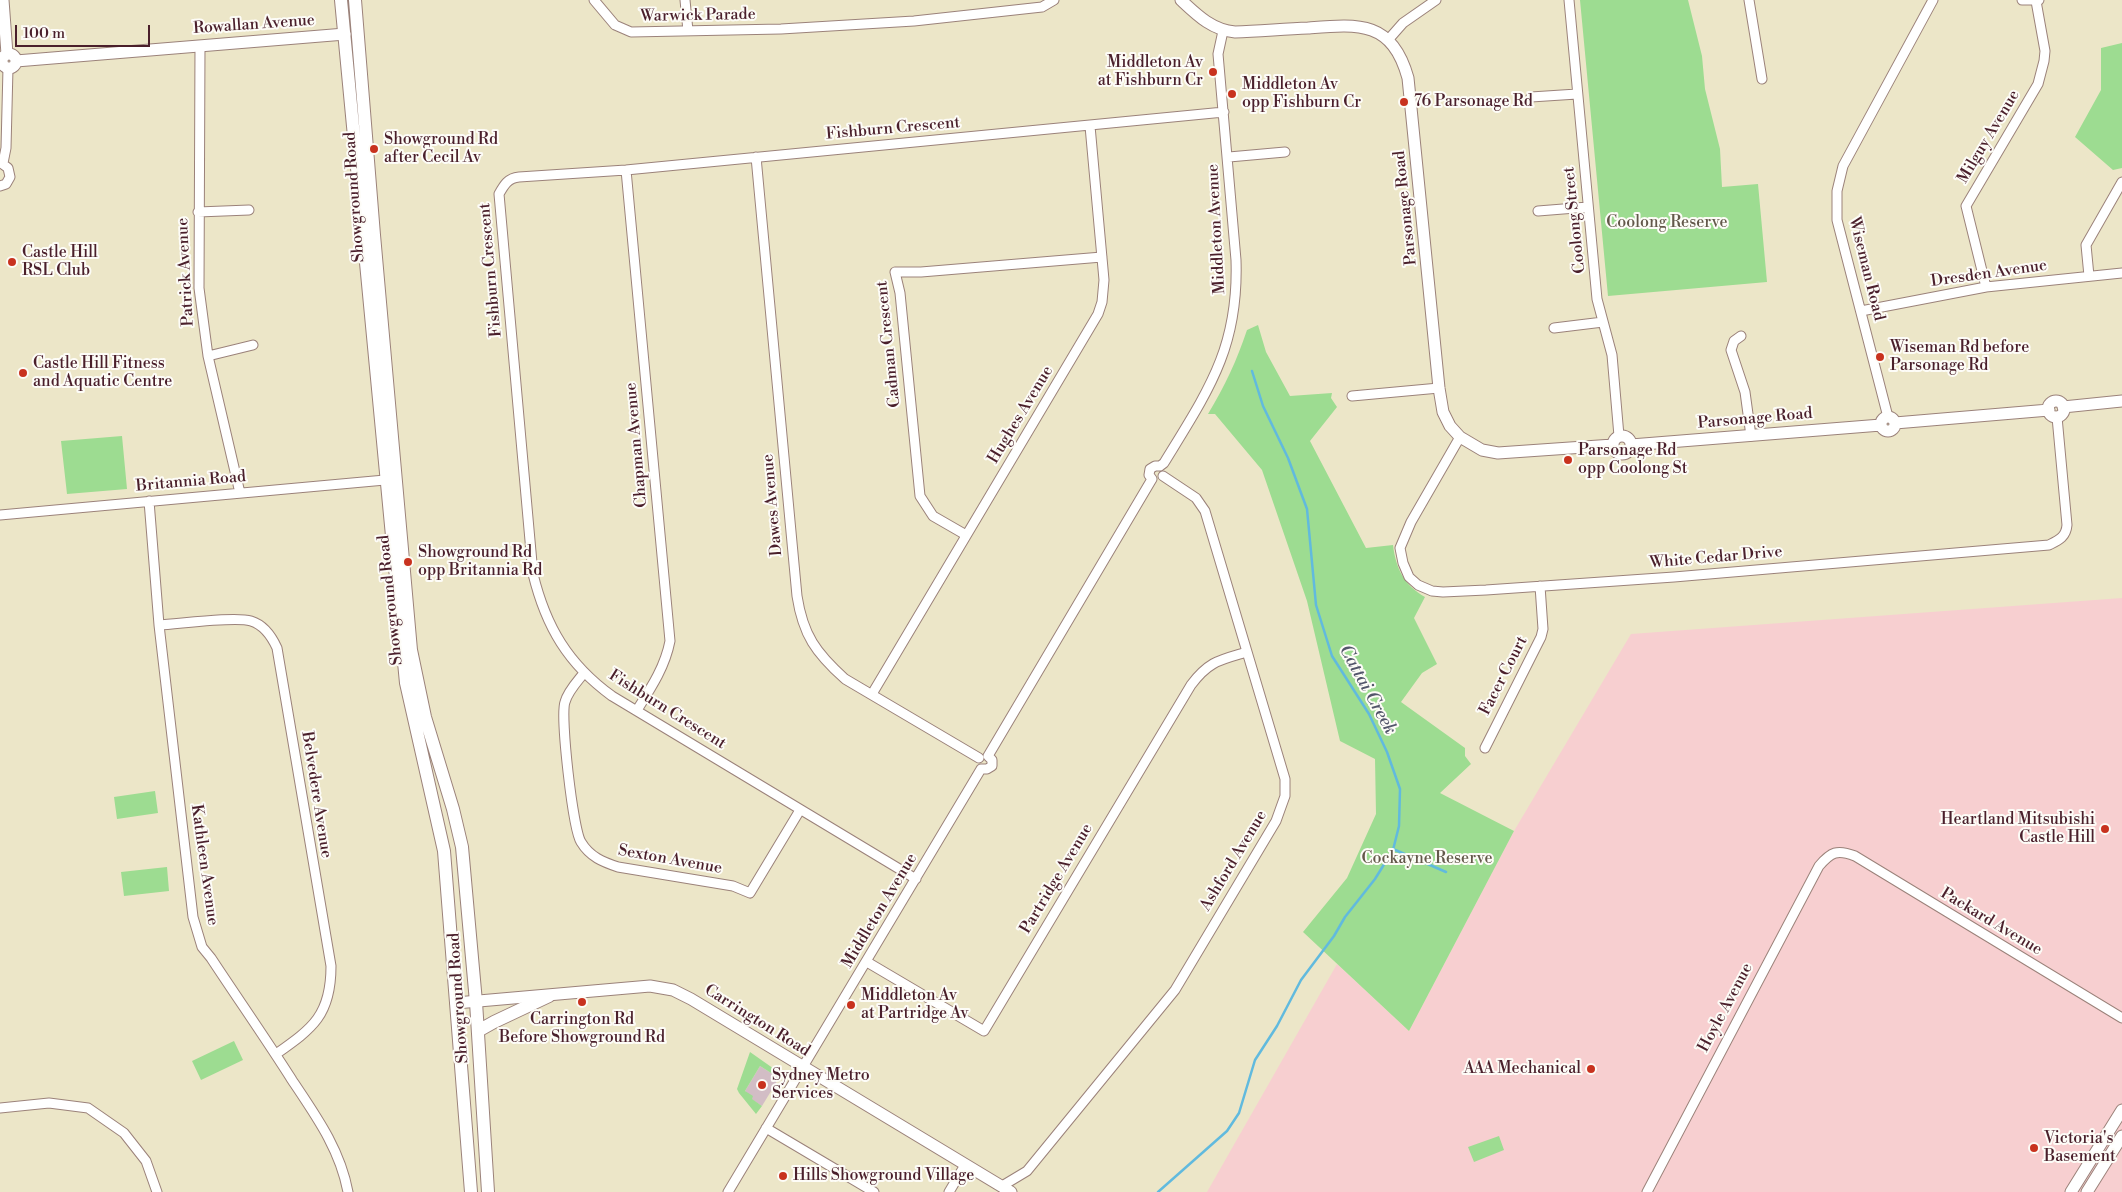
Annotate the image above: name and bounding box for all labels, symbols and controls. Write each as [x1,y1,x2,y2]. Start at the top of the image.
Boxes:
street label: Warwick Parade [640,5,756,27]
street label: Rowallan Avenue [192,11,316,39]
scale bar [18,15,152,47]
text: 100 m [23,24,65,43]
place label: Middleton Av at Fishburn Cr [1098,53,1203,91]
marker: Middleton Av at Fishburn Cr [1207,66,1219,78]
place label: Middleton Av opp Fishburn Cr [1242,75,1361,113]
street label: Milguy Avenue [1954,87,2024,187]
marker: Middleton Av opp Fishburn Cr [1226,88,1238,100]
place label: 76 Parsonage Rd [1414,92,1533,112]
marker: 76 Parsonage Rd [1398,96,1410,108]
street label: Fishburn Crescent [825,114,961,144]
place label: Showground Rd after Cecil Av [384,130,498,168]
street label: Showground Road [341,131,369,263]
marker: Showground Rd after Cecil Av [368,143,380,155]
street label: Parsonage Road [1390,150,1422,266]
street label: Middleton Avenue [1204,163,1230,295]
street label: Coolong Street [1560,166,1590,274]
street label: Fishburn Crescent [476,202,506,338]
park label: Coolong Reserve [1606,213,1728,233]
street label: Wiseman Road [1844,215,1888,323]
street label: Patrick Avenue [174,217,198,327]
place label: Castle Hill RSL Club [22,243,98,281]
marker: Castle Hill RSL Club [6,256,18,268]
street label: Dresden Avenue [1930,256,2048,292]
street label: Cadman Crescent [873,280,905,408]
place label: Wiseman Rd before Parsonage Rd [1890,338,2029,376]
marker: Wiseman Rd before Parsonage Rd [1874,351,1886,363]
place label: Castle Hill Fitness and Aquatic Centre [33,354,172,392]
street label: Hughes Avenue [984,363,1058,467]
marker: Castle Hill Fitness and Aquatic Centre [17,367,29,379]
street label: Chapman Avenue [622,382,652,508]
street label: Parsonage Road [1697,404,1813,434]
place label: Parsonage Rd opp Coolong St [1578,441,1687,479]
street label: Dawes Avenue [759,453,787,557]
marker: Parsonage Rd opp Coolong St [1562,454,1574,466]
street label: Britannia Road [135,468,247,496]
street label: Showground Road [375,534,407,666]
place label: Showground Rd opp Britannia Rd [418,543,542,581]
street label: White Cedar Drive [1649,543,1783,573]
marker: Showground Rd opp Britannia Rd [402,556,414,568]
street label: Facer Court [1476,633,1532,719]
water label: Cattai Creek [1333,641,1401,739]
street label: Fishburn Crescent [605,666,729,754]
street label: Belvedere Avenue [297,730,335,860]
street label: Kathleen Avenue [186,803,222,927]
street label: Ashford Avenue [1196,807,1272,915]
place label: Heartland Mitsubishi Castle Hill [1941,810,2095,848]
street label: Partridge Avenue [1017,820,1097,938]
marker: Heartland Mitsubishi Castle Hill [2099,823,2111,835]
street label: Sexton Avenue [616,841,724,879]
park label: Cockayne Reserve [1361,849,1493,869]
street label: Middleton Avenue [838,850,922,972]
street label: Packard Avenue [1937,884,2045,960]
street label: Showground Road [445,932,473,1064]
street label: Hoyle Avenue [1694,960,1758,1056]
street label: Carrington Road [701,981,813,1061]
place label: Middleton Av at Partridge Av [861,986,969,1024]
marker: Carrington Rd Before Showground Rd [576,996,588,1008]
marker: Middleton Av at Partridge Av [845,999,857,1011]
place label: Carrington Rd Before Showground Rd [499,1010,665,1048]
place label: AAA Mechanical [1464,1059,1581,1079]
marker: AAA Mechanical [1585,1063,1597,1075]
place label: Sydney Metro Services [772,1066,870,1104]
marker: Sydney Metro Services [756,1079,768,1091]
place label: Victoria's Basement [2044,1129,2116,1167]
marker: Victoria's Basement [2028,1142,2040,1154]
place label: Hills Showground Village [793,1166,974,1186]
marker: Hills Showground Village [777,1170,789,1182]

